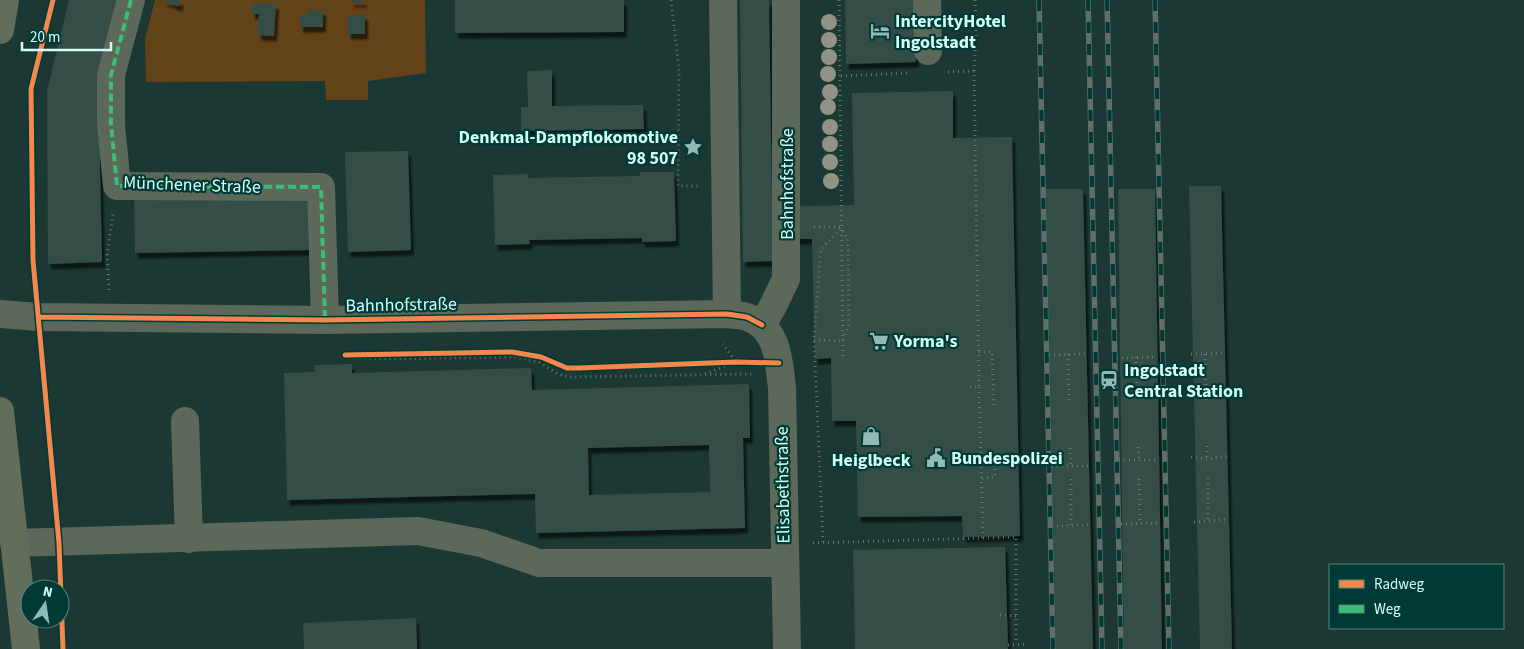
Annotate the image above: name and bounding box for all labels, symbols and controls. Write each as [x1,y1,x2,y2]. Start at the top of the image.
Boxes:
place label: IntercityHotel Ingolstadt [895,9,1006,55]
scale bar [22,20,111,52]
hotel icon: IntercityHotel Ingolstadt [869,20,891,42]
text: 20 m [30,27,60,48]
place label: Denkmal-Dampflokomotive 98 507 [458,125,678,171]
street label: Bahnhofstraße [775,128,800,240]
place icon: Denkmal-Dampflokomotive 98 507 [682,136,704,158]
street label: Münchener Straße [123,170,261,200]
street label: Bahnhofstraße [345,292,457,318]
place label: Yorma's [893,329,958,354]
supermarket icon: Yorma's [868,330,890,352]
place label: Ingolstadt Central Station [1124,358,1243,404]
station icon: Ingolstadt Central Station [1098,369,1120,391]
shop icon: Heiglbeck [860,425,882,447]
street label: Elisabethstraße [769,426,797,544]
place label: Bundespolizei [951,446,1063,471]
public building icon: Bundespolizei [925,447,947,469]
place label: Heiglbeck [831,448,911,473]
legend [1329,564,1504,629]
text: Radweg [1374,574,1424,595]
north arrow [20,579,70,629]
text: N [41,582,54,603]
text: Weg [1374,599,1401,620]

